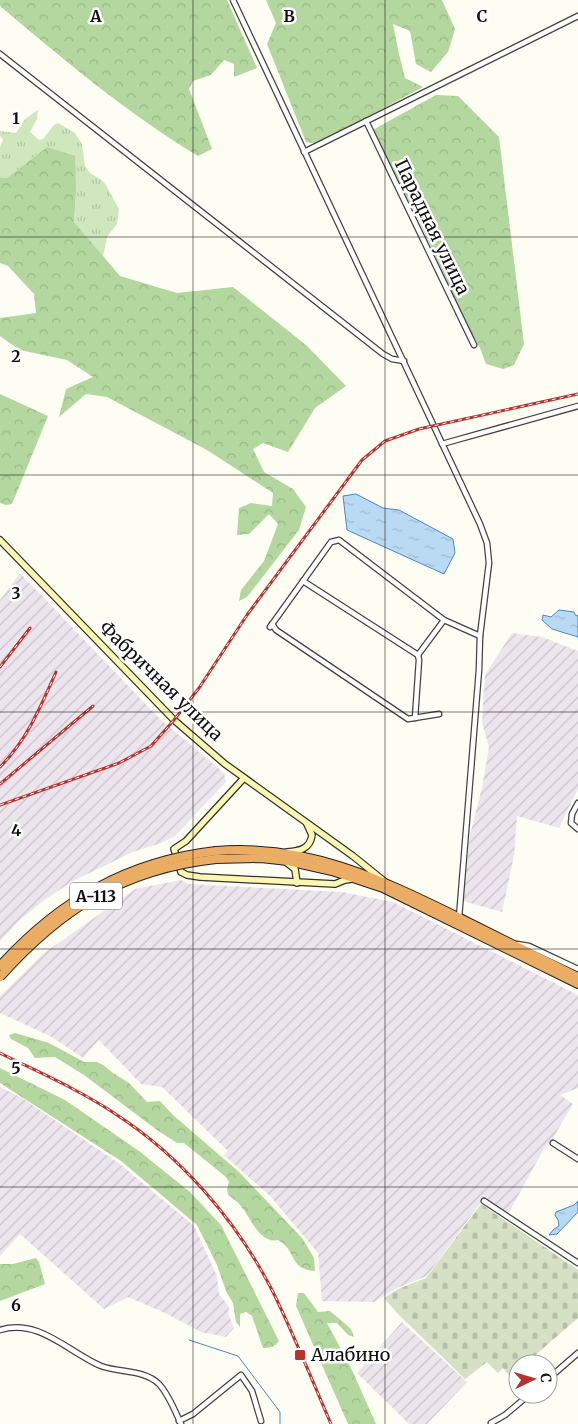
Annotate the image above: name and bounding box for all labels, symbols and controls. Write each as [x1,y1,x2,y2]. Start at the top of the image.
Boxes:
text: A [89,6,102,26]
text: B [283,6,295,26]
text: C [477,6,487,26]
text: 1 [12,108,20,128]
street label: Парадная улица [390,155,475,299]
text: 2 [11,346,21,366]
text: 3 [11,583,21,603]
street label: Фабричная улица [95,616,228,746]
text: 4 [11,820,21,840]
road number: А-113 [70,882,122,909]
text: 5 [11,1058,21,1078]
text: 6 [11,1295,21,1315]
place label: Алабино [310,1343,390,1366]
marker: Алабино [293,1348,307,1362]
north arrow [508,1354,558,1404]
text: С [537,1372,555,1383]

